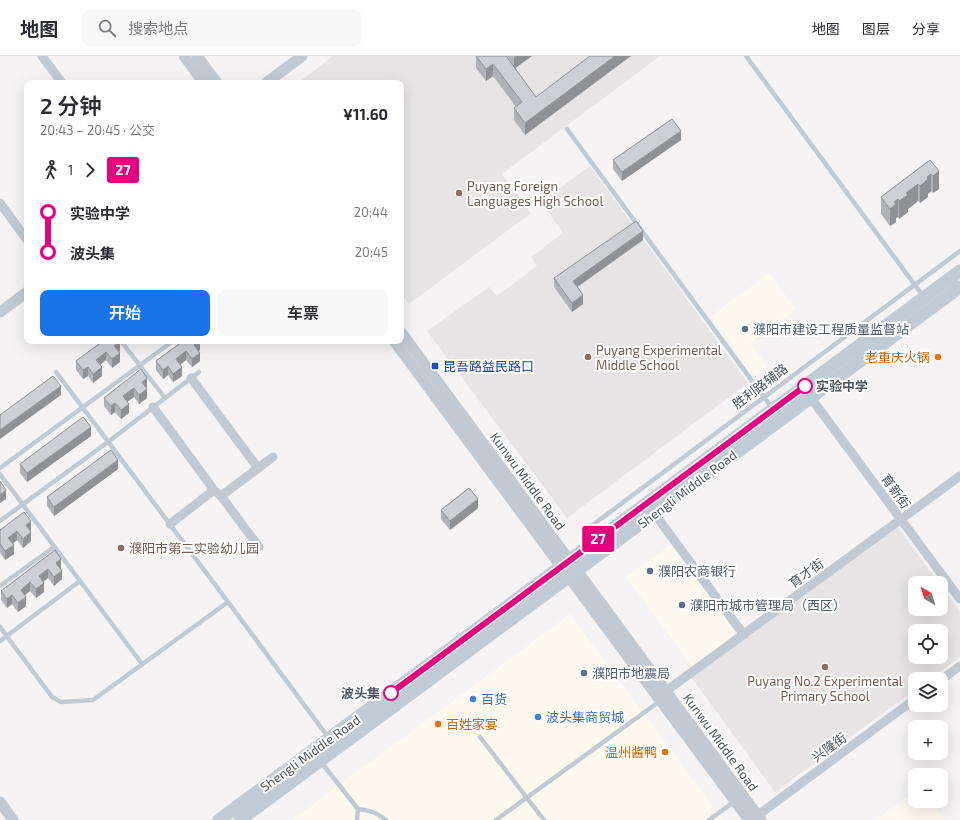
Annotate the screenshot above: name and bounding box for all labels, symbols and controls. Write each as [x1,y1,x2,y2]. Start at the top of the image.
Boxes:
search box [82,10,362,46]
text: 地图 [20,17,58,40]
icon: search [96,17,118,39]
text: 搜索地点 [128,19,188,37]
text: 地图 [812,20,840,37]
text: 图层 [862,20,890,37]
text: 分享 [912,20,940,37]
text: 2 分钟 [40,92,101,118]
text: ¥11.60 [343,105,388,123]
text: 20:43 – 20:45 · 公交 [40,122,155,138]
icon: walk [40,159,62,181]
icon: forward [79,159,101,181]
text: 27 [115,161,131,178]
text: 1 [68,162,73,178]
place label: Puyang Foreign Languages High School [467,178,603,209]
marker: Puyang Foreign Languages High School [454,188,464,198]
text: 实验中学 [70,204,130,222]
text: 20:44 [354,204,388,220]
text: 波头集 [70,244,115,262]
text: 20:45 [355,244,388,260]
button: 开始 [40,290,210,336]
button: 车票 [218,290,388,336]
place label: 濮阳市建设工程质量监督站 [753,321,909,337]
marker: 濮阳市建设工程质量监督站 [740,324,750,334]
place label: Puyang Experimental Middle School [596,342,722,373]
place label: 老重庆火锅 [865,349,930,365]
marker: Puyang Experimental Middle School [583,352,593,362]
marker: 老重庆火锅 [933,352,943,362]
place label: 昆吾路益民路口 [443,358,534,374]
street label: 胜利路辅路 [729,360,791,412]
marker: 昆吾路益民路口 [430,361,440,371]
marker: 实验中学 [797,378,813,394]
place label: 实验中学 [816,378,868,394]
street label: Kunwu Middle Road [487,429,569,533]
street label: Shengli Middle Road [634,447,740,531]
street label: 育新街 [878,471,914,511]
line badge: 27 [580,526,616,552]
text: 27 [590,530,606,547]
place label: 濮阳市第二实验幼儿园 [129,540,259,556]
marker: 濮阳市第二实验幼儿园 [116,543,126,553]
street label: 育才街 [786,555,826,591]
place label: 濮阳农商银行 [658,563,736,579]
marker: 濮阳农商银行 [645,566,655,576]
north arrow [908,576,948,616]
map controls [908,576,948,808]
place label: 濮阳市城市管理局（西区） [690,597,846,613]
marker: 濮阳市城市管理局（西区） [677,600,687,610]
button: locate [908,624,948,664]
marker: Puyang No.2 Experimental Primary School [820,662,830,672]
place label: 濮阳市地震局 [592,665,670,681]
marker: 濮阳市地震局 [579,668,589,678]
button: layers [908,672,948,712]
place label: Puyang No.2 Experimental Primary School [747,673,903,704]
place label: 波头集 [341,685,380,701]
marker: 波头集 [383,685,399,701]
street label: Kunwu Middle Road [680,690,762,794]
place label: 百货 [481,691,507,707]
marker: 百货 [468,694,478,704]
place label: 波头集商贸城 [546,709,624,725]
street label: Shengli Middle Road [257,711,363,795]
marker: 波头集商贸城 [533,712,543,722]
place label: 百姓家宴 [446,716,498,732]
marker: 百姓家宴 [433,719,443,729]
button: + [908,720,948,760]
street label: 兴隆街 [809,729,849,765]
place label: 温州酱鸭 [605,744,657,760]
marker: 温州酱鸭 [660,747,670,757]
button: − [908,768,948,808]

